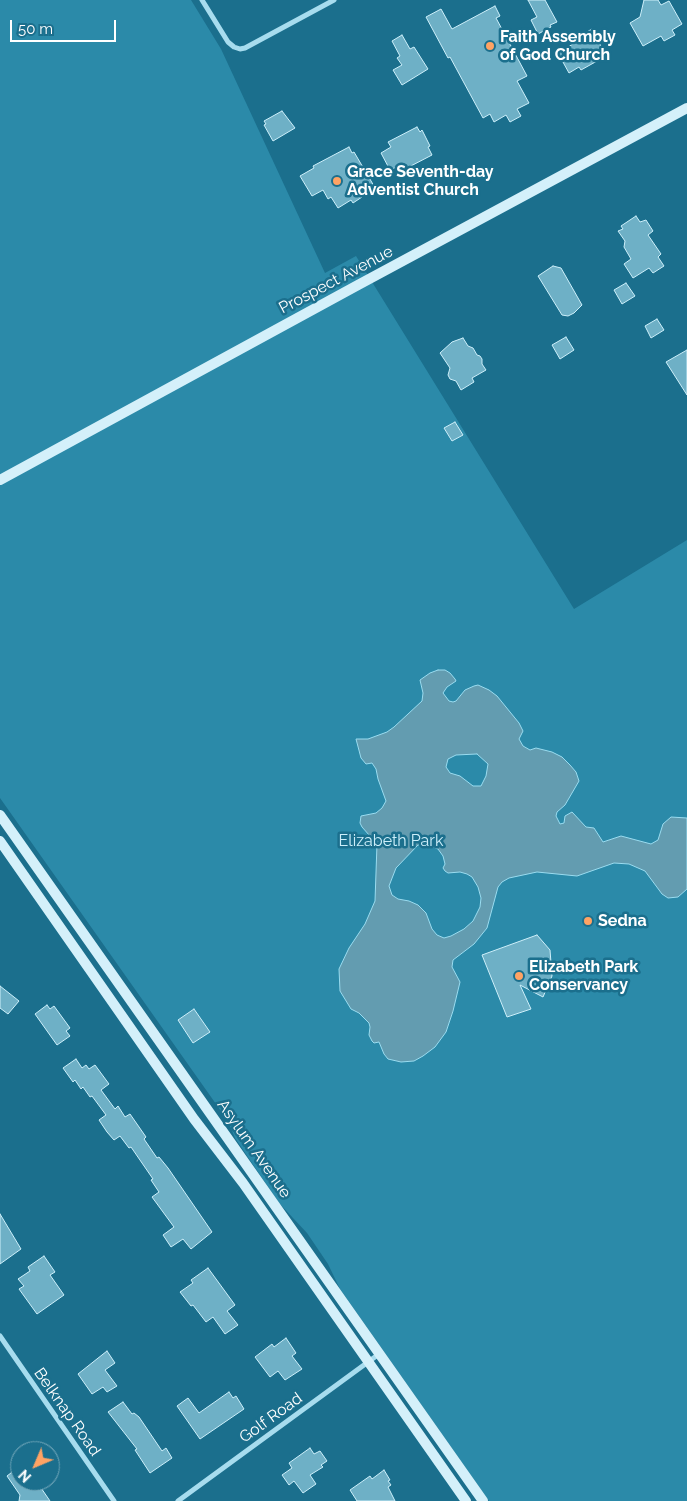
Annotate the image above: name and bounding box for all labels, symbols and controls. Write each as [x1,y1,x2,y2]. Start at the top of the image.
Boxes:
scale bar [12,10,119,42]
text: 50 m [18,20,53,38]
place label: Faith Assembly of God Church [500,27,616,65]
marker: Faith Assembly of God Church [484,40,496,52]
place label: Grace Seventh-day Adventist Church [347,162,494,200]
marker: Grace Seventh-day Adventist Church [331,175,343,187]
street label: Prospect Avenue [276,242,396,318]
park label: Elizabeth Park [339,831,443,851]
place label: Sedna [598,911,647,931]
marker: Sedna [582,915,594,927]
place label: Elizabeth Park Conservancy [529,957,638,995]
marker: Elizabeth Park Conservancy [513,970,525,982]
street label: Asylum Avenue [213,1096,295,1202]
street label: Belknap Road [30,1364,104,1460]
street label: Golf Road [236,1389,306,1447]
north arrow [10,1441,60,1491]
text: N [16,1466,35,1485]

